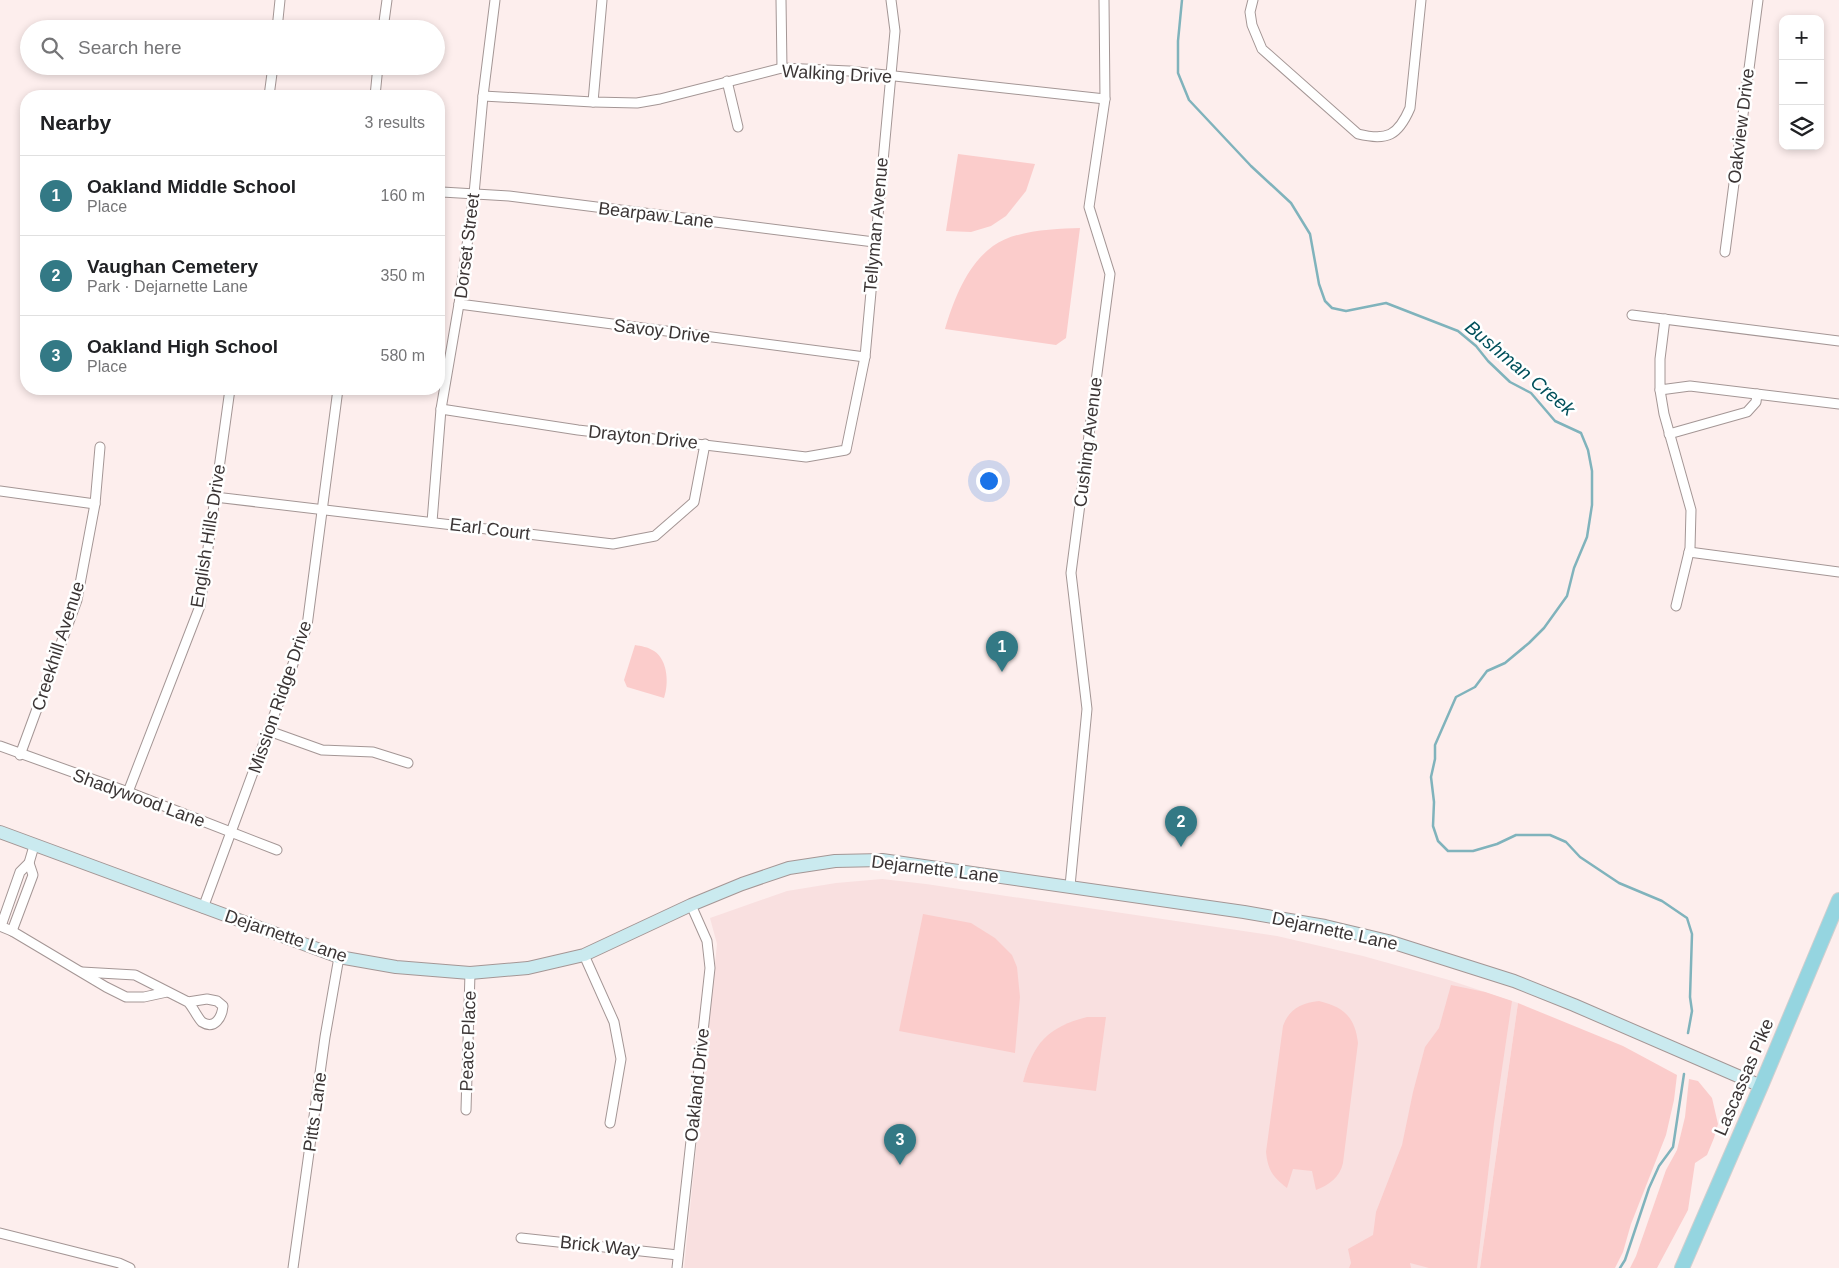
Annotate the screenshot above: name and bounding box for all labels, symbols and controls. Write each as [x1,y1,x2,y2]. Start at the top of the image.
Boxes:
map controls [1779,15,1824,150]
button: + [1779,15,1824,60]
search box [20,20,445,75]
icon: search [38,34,66,62]
text: Search here [78,37,182,58]
button: − [1779,60,1824,105]
street label: Walking Drive [781,61,893,87]
street label: Oakview Drive [1724,67,1758,185]
button: layers [1779,105,1824,150]
text: Nearby [40,111,111,134]
text: 3 results [365,114,425,131]
street label: Tellyman Avenue [860,157,892,293]
text: Oakland Middle School [87,176,296,197]
text: 1 [52,187,60,204]
text: 160 m [381,187,425,204]
street label: Dorset Street [451,192,483,300]
text: Place [87,198,127,215]
street label: Bearpaw Lane [597,198,715,232]
text: Vaughan Cemetery [87,256,258,277]
text: 2 [52,267,60,284]
text: 350 m [381,267,425,284]
text: Park · Dejarnette Lane [87,278,248,295]
street label: Savoy Drive [613,315,711,347]
water label: Bushman Creek [1461,316,1580,421]
text: Oakland High School [87,336,278,357]
text: 3 [52,347,60,364]
text: 580 m [381,347,425,364]
text: Place [87,358,127,375]
street label: Cushing Avenue [1070,376,1106,508]
street label: Drayton Drive [587,421,699,453]
street label: English Hills Drive [187,463,229,609]
your location [976,468,1002,494]
street label: Earl Court [449,514,531,544]
street label: Creekhill Avenue [28,579,88,713]
street label: Mission Ridge Drive [244,618,316,776]
pin: 1 [986,631,1018,672]
street label: Shadywood Lane [70,765,208,831]
pin: 2 [1165,806,1197,847]
street label: Dejarnette Lane [870,851,1000,887]
street label: Dejarnette Lane [222,906,350,966]
street label: Dejarnette Lane [1270,908,1400,954]
street label: Peace Place [456,990,480,1092]
street label: Lascassas Pike [1710,1016,1778,1138]
street label: Oakland Drive [681,1027,713,1143]
street label: Pitts Lane [300,1071,330,1153]
pin: 3 [884,1124,916,1165]
street label: Brick Way [559,1232,641,1260]

